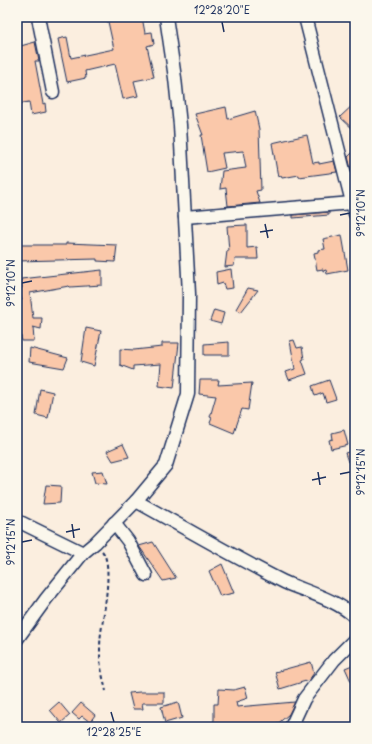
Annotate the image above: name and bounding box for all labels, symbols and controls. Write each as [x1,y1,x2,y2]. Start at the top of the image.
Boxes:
text: 12°28'20"E [194,2,250,17]
text: 9°12'10"N [353,189,368,237]
text: 9°12'10"N [3,259,18,307]
text: 9°12'15"N [353,448,368,495]
text: 9°12'15"N [3,518,18,565]
text: 12°28'25"E [86,724,142,739]

